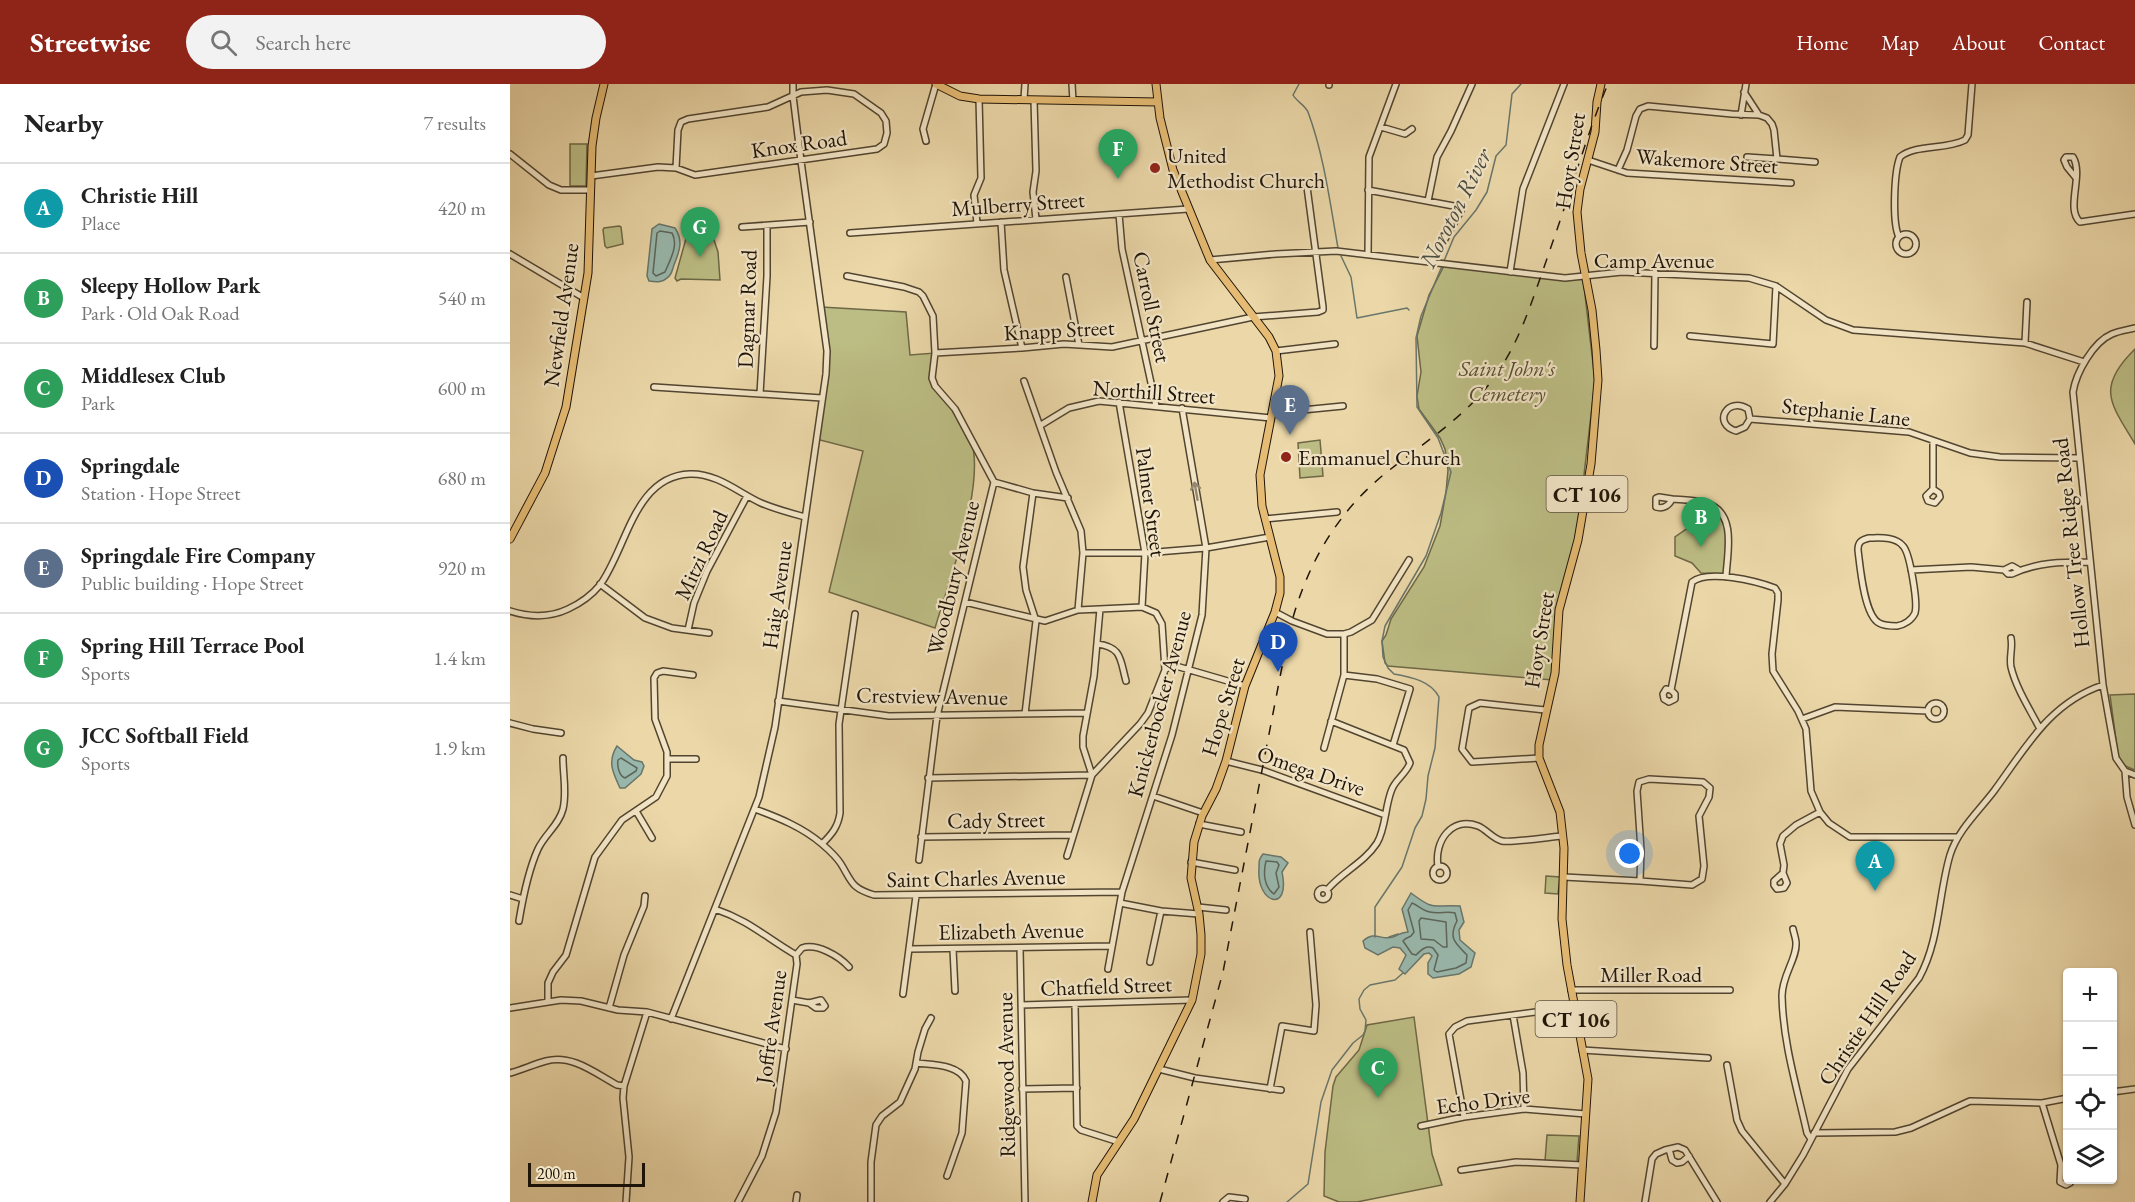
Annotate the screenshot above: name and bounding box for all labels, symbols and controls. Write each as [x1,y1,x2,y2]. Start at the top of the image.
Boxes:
search box [186,15,606,69]
text: Streetwise [30,24,150,60]
icon: search [207,26,240,59]
text: Search here [255,28,351,57]
text: Home [1796,29,1848,56]
text: Map [1881,29,1919,56]
text: About [1952,29,2005,56]
text: Contact [2038,29,2105,56]
text: Nearby [24,106,104,140]
text: 7 results [423,110,486,136]
street label: Hoyt Street [1548,111,1592,211]
street label: Knox Road [749,123,850,165]
pin: F [1098,130,1138,179]
place label: United Methodist Church [1167,141,1325,195]
water label: Noroton River [1411,141,1499,274]
street label: Wakemore Street [1635,142,1779,180]
marker: United Methodist Church [1148,161,1162,175]
text: Christie Hill [81,181,198,210]
street label: Mulberry Street [950,185,1086,223]
text: A [36,195,51,221]
text: 420 m [438,195,486,221]
pin: G [680,208,720,257]
text: Place [81,210,120,236]
street label: Newfield Avenue [537,241,586,389]
street label: Camp Avenue [1594,246,1715,275]
street label: Dagmar Road [730,248,764,369]
street label: Carroll Street [1126,249,1178,365]
text: Sleepy Hollow Park [81,271,260,300]
text: B [37,285,50,311]
text: 540 m [438,285,486,311]
text: Park · Old Oak Road [81,300,240,326]
street label: Knapp Street [1003,313,1115,347]
park label: Saint John's Cemetery [1458,354,1556,408]
text: Middlesex Club [81,361,226,390]
street label: Northill Street [1092,373,1216,411]
text: C [36,375,51,401]
text: 600 m [438,375,486,401]
pin: E [1270,386,1310,435]
text: Park [81,390,115,416]
street label: Stephanie Lane [1780,391,1912,433]
street label: Hollow Tree Ridge Road [2045,436,2096,649]
place label: Emmanuel Church [1298,443,1461,472]
street label: Palmer Street [1129,445,1173,559]
marker: Emmanuel Church [1279,450,1293,464]
text: Springdale [81,451,180,480]
text: D [36,465,51,491]
text: 680 m [438,465,486,491]
road number: CT 106 [1546,476,1628,512]
text: Station · Hope Street [81,480,240,506]
one-way arrow [1190,481,1201,501]
street label: Woodbury Avenue [920,497,986,658]
pin: B [1682,498,1720,547]
street label: Mitzi Road [668,504,735,605]
street label: Haig Avenue [755,539,799,651]
text: Springdale Fire Company [81,541,315,570]
text: E [38,555,49,581]
text: 920 m [438,555,486,581]
text: Public building · Hope Street [81,570,303,596]
street label: Hoyt Street [1517,590,1561,690]
street label: Knickerbocker Avenue [1120,607,1198,801]
pin: D [1258,622,1298,672]
text: Spring Hill Terrace Pool [81,631,304,660]
text: F [38,645,49,671]
text: 1.4 km [433,645,486,671]
street label: Hope Street [1194,654,1252,760]
text: Sports [81,660,130,686]
street label: Crestview Avenue [856,680,1009,712]
text: JCC Softball Field [81,721,249,750]
text: G [36,735,51,761]
text: 1.9 km [433,735,486,761]
street label: Omega Drive [1253,739,1369,803]
text: Sports [81,750,130,776]
street label: Cady Street [947,805,1045,835]
your location [1615,839,1644,868]
pin: A [1856,842,1894,891]
street label: Saint Charles Avenue [886,862,1066,894]
street label: Elizabeth Avenue [938,915,1085,947]
street label: Christie Hill Road [1811,944,1923,1091]
street label: Miller Road [1600,960,1703,989]
street label: Joffre Avenue [748,968,793,1088]
map controls [2063,968,2117,1184]
button: + [2063,968,2117,1022]
street label: Chatfield Street [1040,969,1172,1003]
street label: Ridgewood Avenue [990,992,1022,1158]
road number: CT 106 [1536,1001,1616,1037]
button: − [2063,1022,2117,1076]
pin: C [1358,1048,1398,1098]
button: locate [2063,1076,2117,1130]
street label: Echo Drive [1434,1081,1532,1121]
button: layers [2063,1130,2117,1184]
scale bar [528,1160,645,1188]
text: 200 m [537,1163,576,1184]

